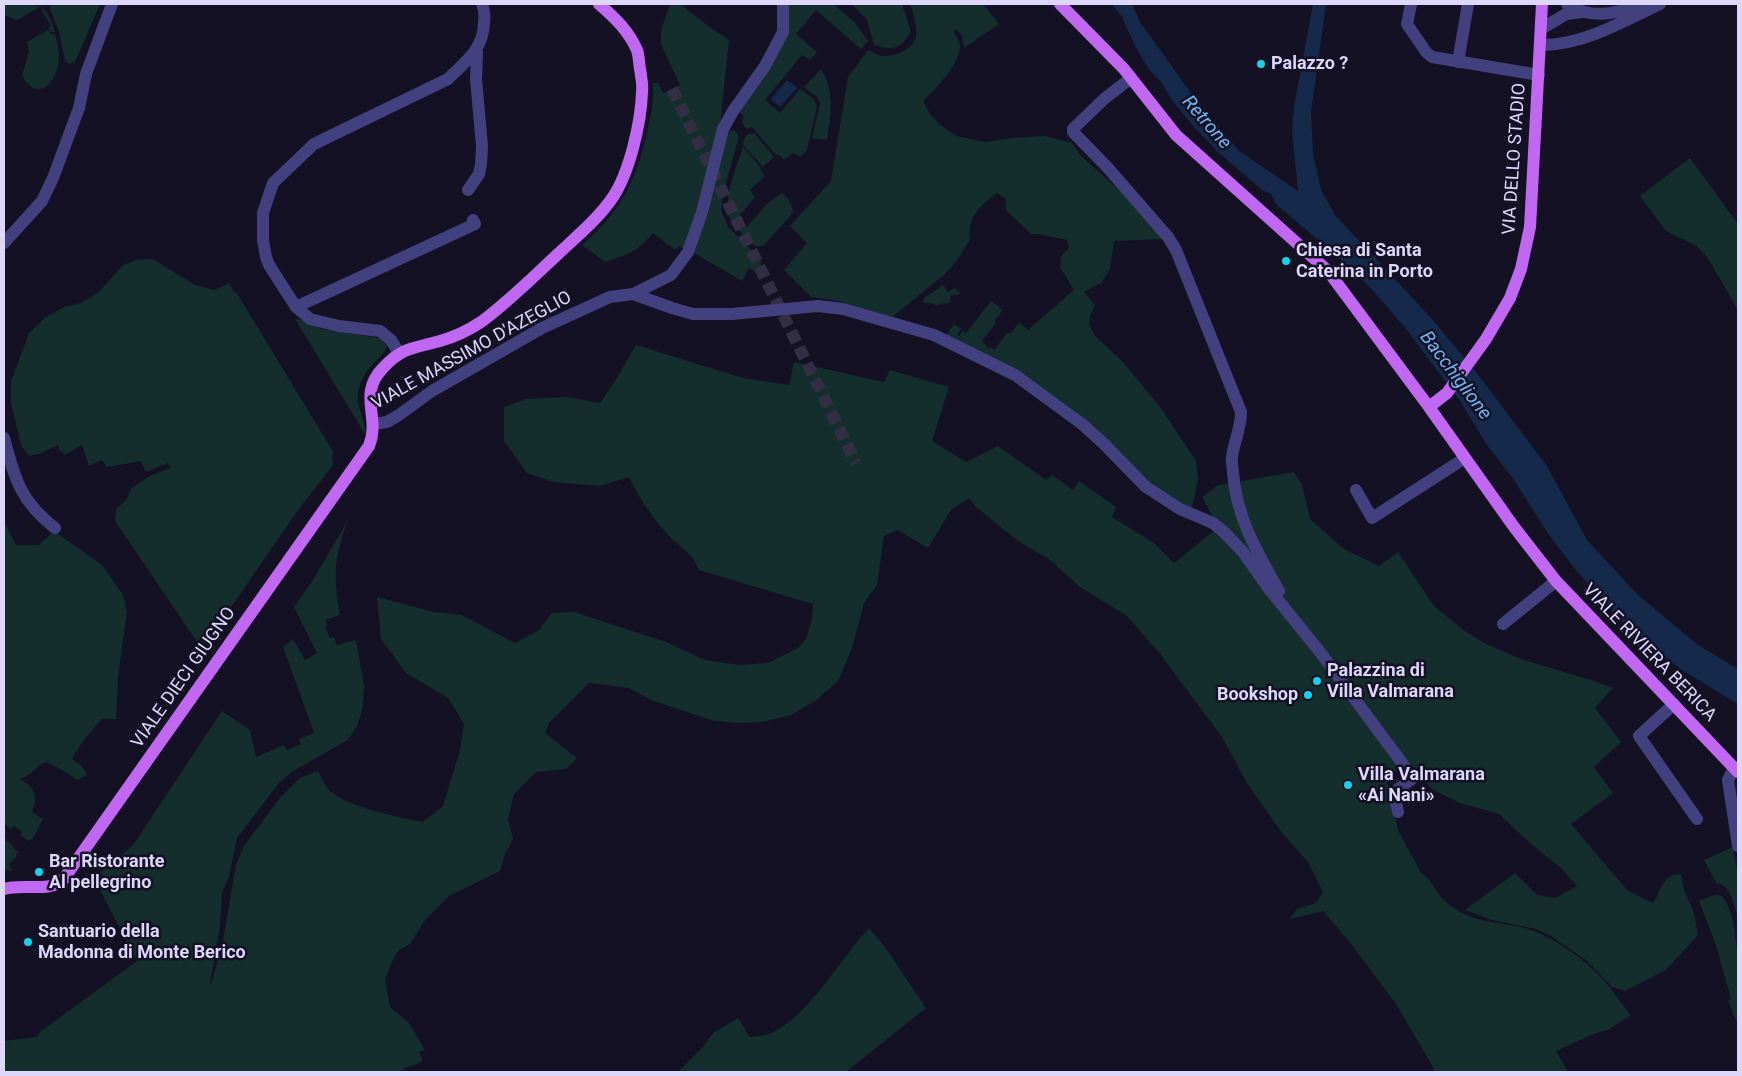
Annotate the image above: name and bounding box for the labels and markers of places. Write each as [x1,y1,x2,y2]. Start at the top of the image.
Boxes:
place label: Palazzo ? [1271,53,1348,75]
marker: Palazzo ? [1255,58,1267,70]
place label: Chiesa di Santa Caterina in Porto [1296,240,1433,282]
marker: Chiesa di Santa Caterina in Porto [1280,255,1292,267]
place label: Palazzina di Villa Valmarana [1327,660,1454,702]
marker: Palazzina di Villa Valmarana [1311,675,1323,687]
place label: Bookshop [1217,684,1298,706]
marker: Bookshop [1302,689,1314,701]
place label: Villa Valmarana «Ai Nani» [1358,764,1485,806]
marker: Villa Valmarana «Ai Nani» [1342,779,1354,791]
place label: Bar Ristorante Al pellegrino [49,851,165,894]
marker: Bar Ristorante Al pellegrino [33,866,45,878]
place label: Santuario della Madonna di Monte Berico [38,921,246,964]
marker: Santuario della Madonna di Monte Berico [22,936,34,948]

